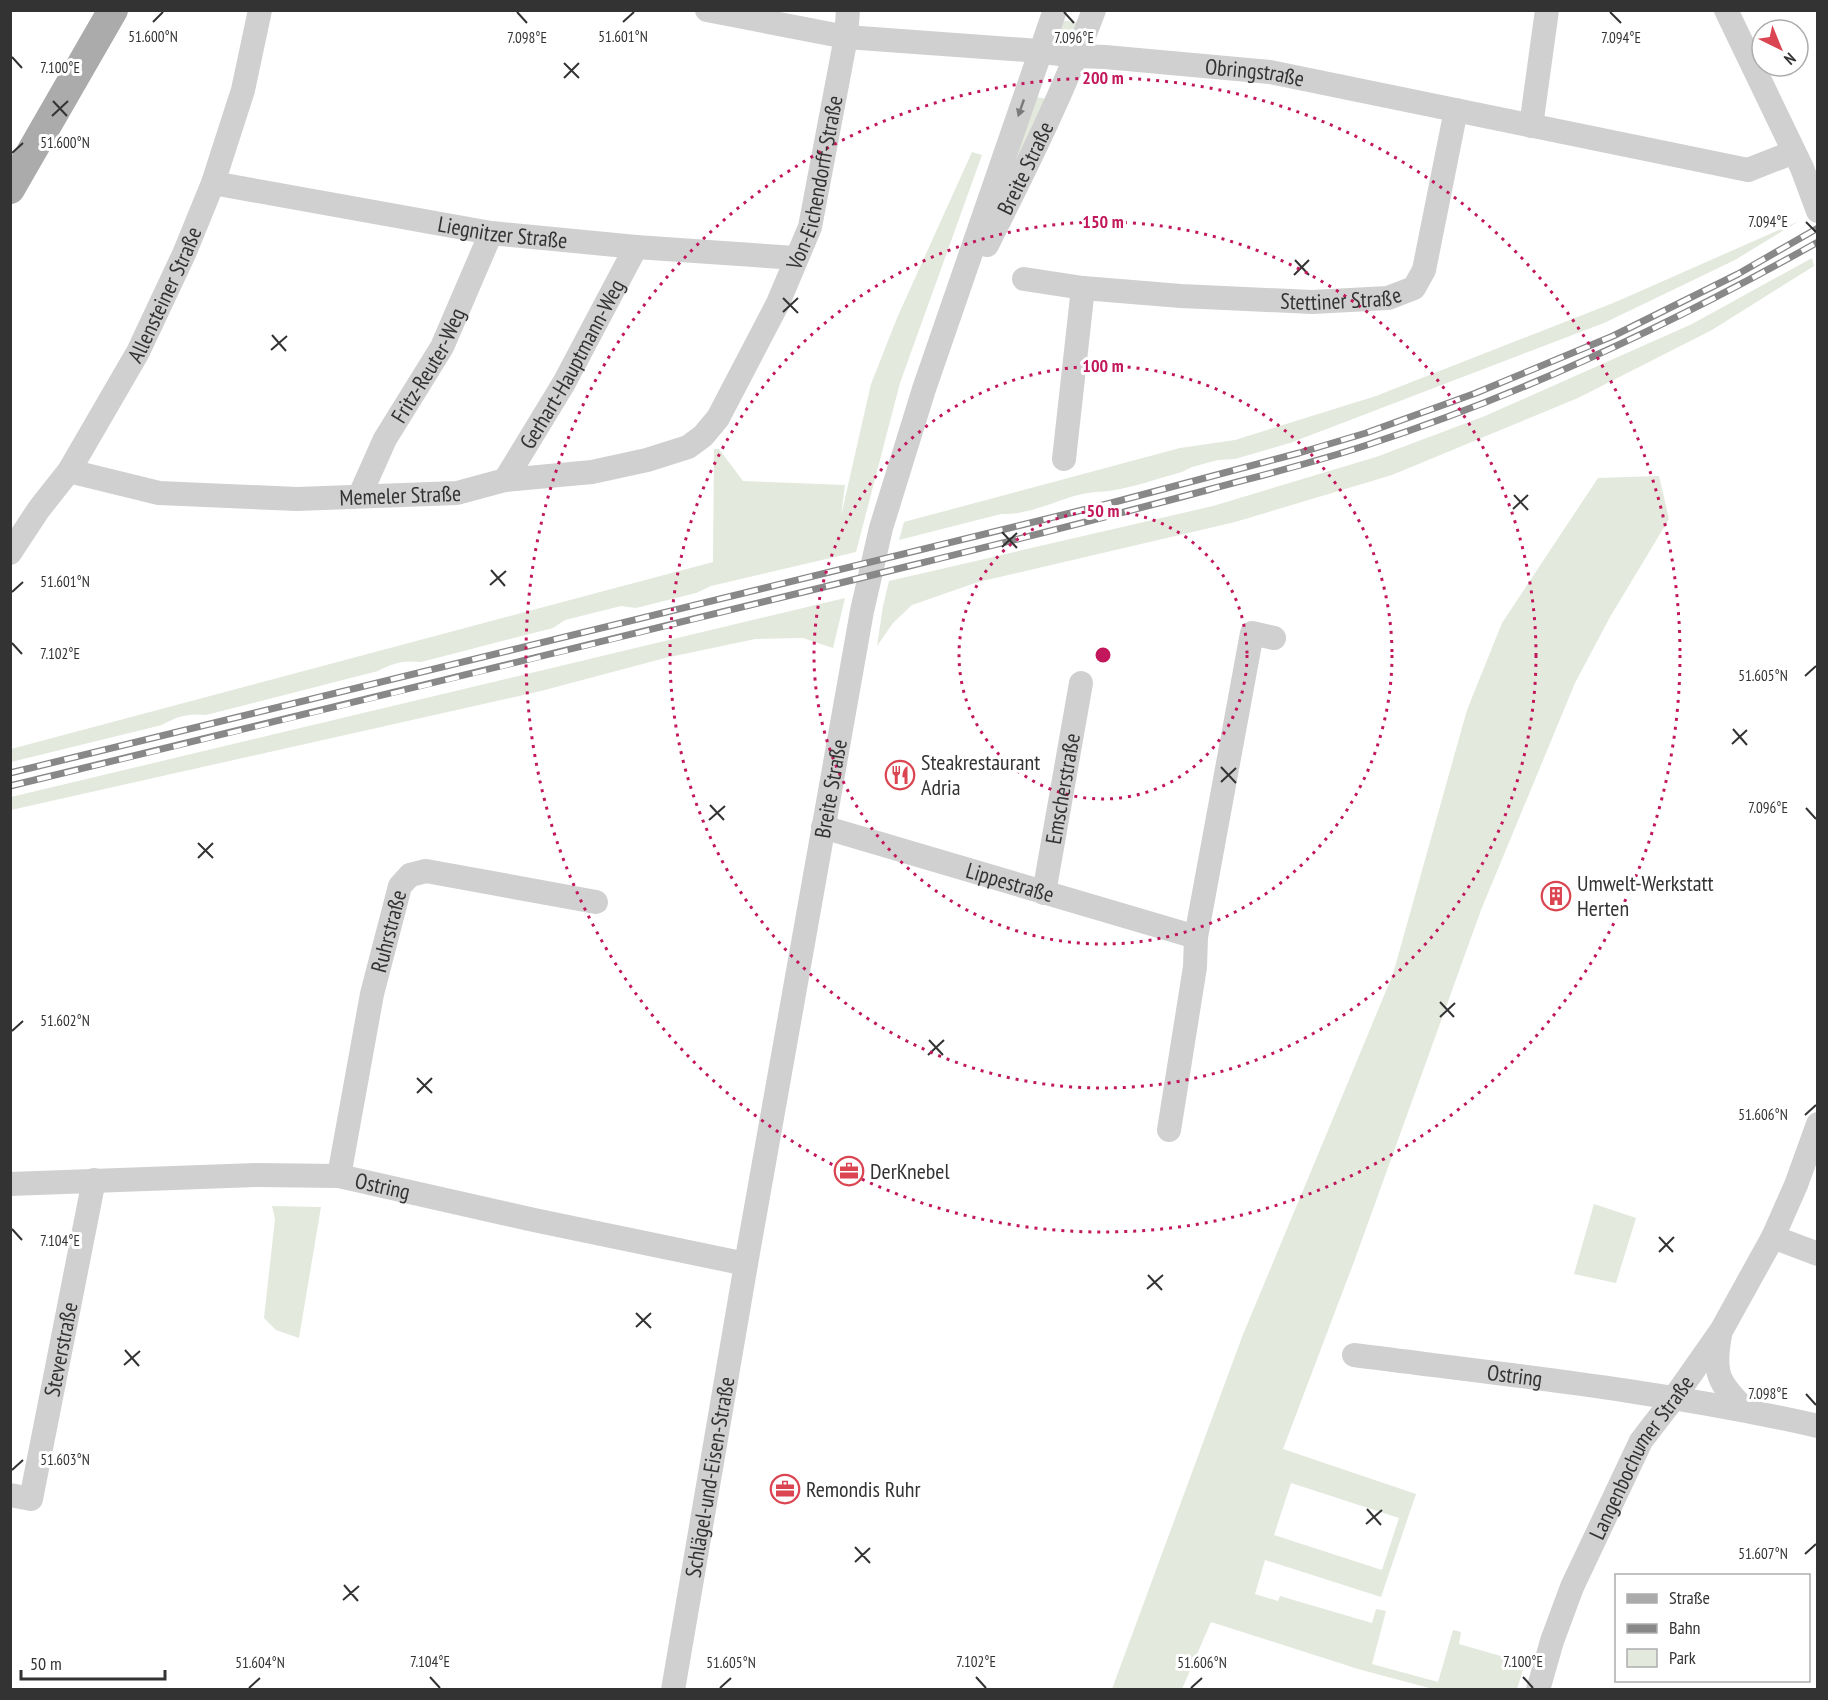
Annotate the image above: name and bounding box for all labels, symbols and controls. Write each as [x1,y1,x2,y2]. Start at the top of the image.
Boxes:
north arrow [1750,18,1810,78]
text: 51.600°N [128,27,178,46]
text: 51.601°N [598,27,648,46]
text: 7.098°E [507,28,547,47]
text: 7.096°E [1054,28,1094,47]
text: 7.094°E [1601,28,1641,47]
text: N [1780,49,1800,69]
street label: Obringstraße [1204,52,1307,93]
text: 7.100°E [40,58,80,77]
text: 200 m [1082,66,1124,89]
street label: Von-Eichendorff-Straße [779,93,849,274]
one-way arrow [1016,99,1025,117]
street label: Breite Straße [991,117,1059,219]
text: 51.600°N [40,133,90,152]
street label: Liegnitzer Straße [436,210,569,254]
text: 150 m [1082,210,1124,233]
text: 7.094°E [1748,212,1788,231]
street label: Allensteiner Straße [121,223,208,368]
street label: Gerhart-Hauptmann-Weg [513,274,630,454]
street label: Stettiner Straße [1280,280,1405,316]
street label: Fritz-Reuter-Weg [385,304,471,428]
text: 100 m [1082,354,1124,377]
street label: Memeler Straße [339,479,461,511]
text: 50 m [1087,499,1119,522]
text: 51.601°N [40,572,90,591]
text: 7.102°E [40,644,80,663]
centre of rings [1093,645,1113,665]
text: 51.605°N [1738,666,1788,685]
street label: Emscherstraße [1039,731,1086,846]
street label: Breite Straße [808,737,853,840]
place label: Steakrestaurant Adria [921,748,1040,801]
restaurant icon: Steakrestaurant Adria [884,759,916,791]
text: 7.096°E [1748,798,1788,817]
street label: Lippestraße [963,856,1057,908]
place label: Umwelt-Werkstatt Herten [1577,869,1714,922]
building icon: Umwelt-Werkstatt Herten [1540,880,1572,912]
street label: Ruhrstraße [364,887,412,975]
text: 51.602°N [40,1011,90,1030]
text: 51.606°N [1738,1105,1788,1124]
office icon: DerKnebel [833,1155,865,1187]
place label: DerKnebel [870,1157,950,1185]
street label: Ostring [353,1166,413,1206]
text: 7.104°E [40,1231,80,1250]
street label: Steverstraße [38,1300,84,1399]
street label: Ostring [1485,1358,1544,1393]
street label: Langenbochumer Straße [1583,1370,1700,1544]
street label: Schlägel-und-Eisen-Straße [679,1375,740,1580]
text: 7.098°E [1748,1384,1788,1403]
text: 51.603°N [40,1450,90,1469]
office icon: Remondis Ruhr [769,1473,801,1505]
place label: Remondis Ruhr [806,1475,921,1503]
text: 51.607°N [1738,1544,1788,1563]
legend [1615,1574,1810,1682]
text: Straße [1669,1586,1710,1609]
text: Bahn [1669,1616,1701,1639]
scale bar [21,1643,165,1681]
text: Park [1669,1646,1696,1669]
text: 50 m [30,1652,62,1675]
text: 7.104°E [410,1652,450,1671]
text: 7.102°E [956,1652,996,1671]
text: 7.100°E [1503,1652,1543,1671]
text: 51.604°N [235,1653,285,1672]
text: 51.605°N [706,1653,756,1672]
text: 51.606°N [1177,1653,1227,1672]

